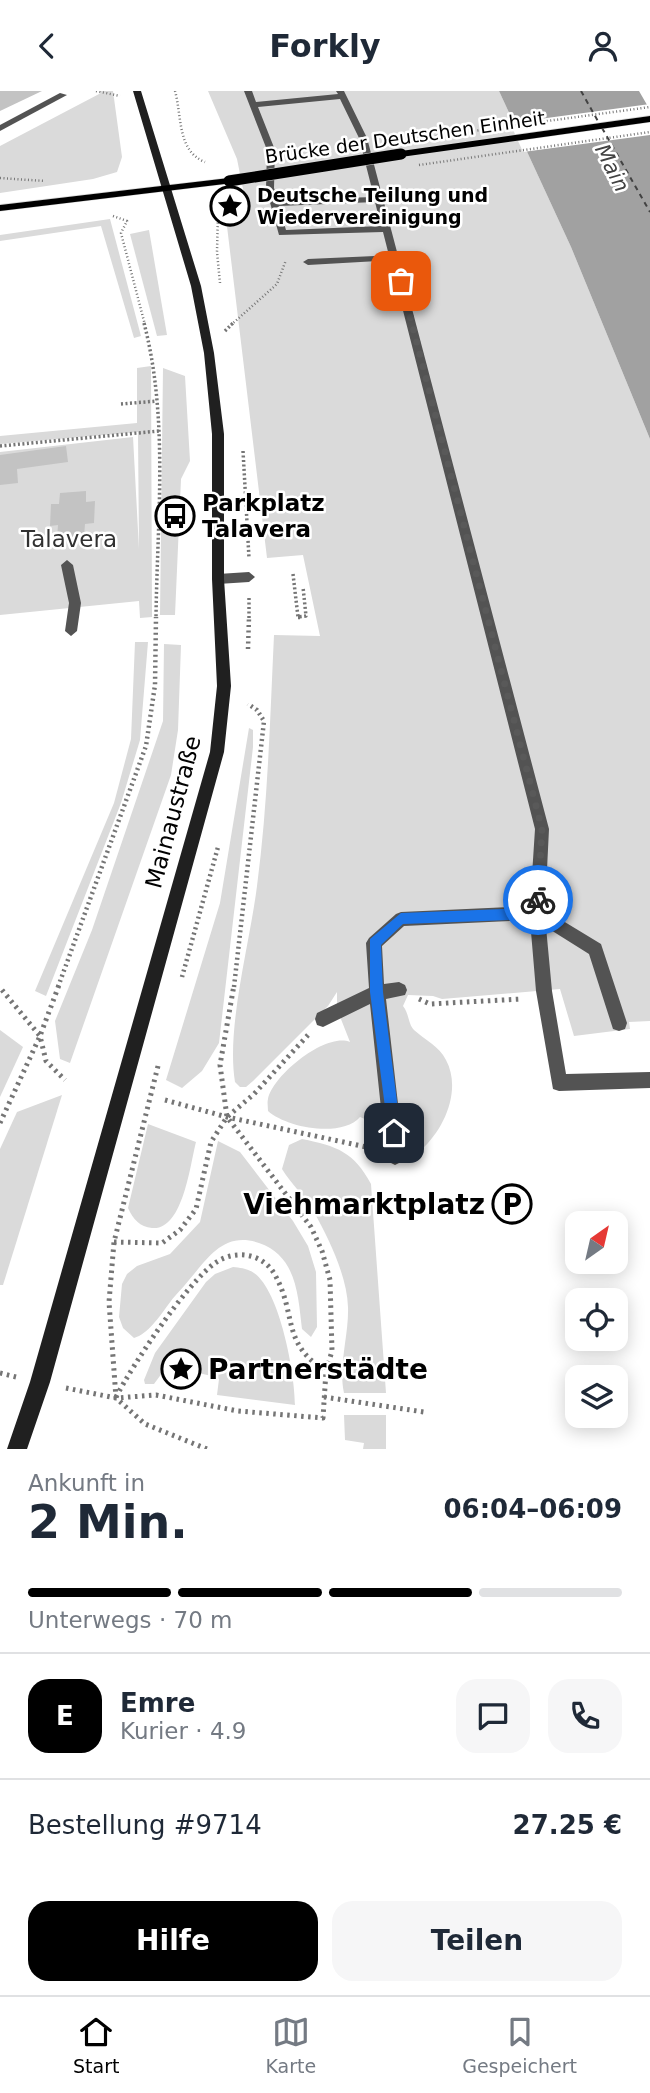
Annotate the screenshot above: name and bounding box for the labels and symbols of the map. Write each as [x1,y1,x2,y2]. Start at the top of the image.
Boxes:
street label: Brücke der Deutschen Einheit [263,106,547,168]
water label: Main [590,140,634,196]
place label: Deutsche Teilung und Wiedervereinigung [257,184,488,228]
place icon: Deutsche Teilung und Wiedervereinigung [209,185,251,227]
pin [371,251,431,311]
place label: Parkplatz Talavera [202,490,325,542]
bus stop icon: Parkplatz Talavera [154,495,196,537]
park label: Talavera [20,526,117,552]
street label: Mainaustraße [140,733,206,891]
courier [503,865,573,935]
pin [364,1103,424,1163]
parking icon: Viehmarktplatz [491,1183,533,1225]
place label: Viehmarktplatz [243,1188,485,1221]
north arrow [565,1211,628,1274]
place icon: Partnerstädte [160,1348,202,1390]
place label: Partnerstädte [208,1353,428,1386]

